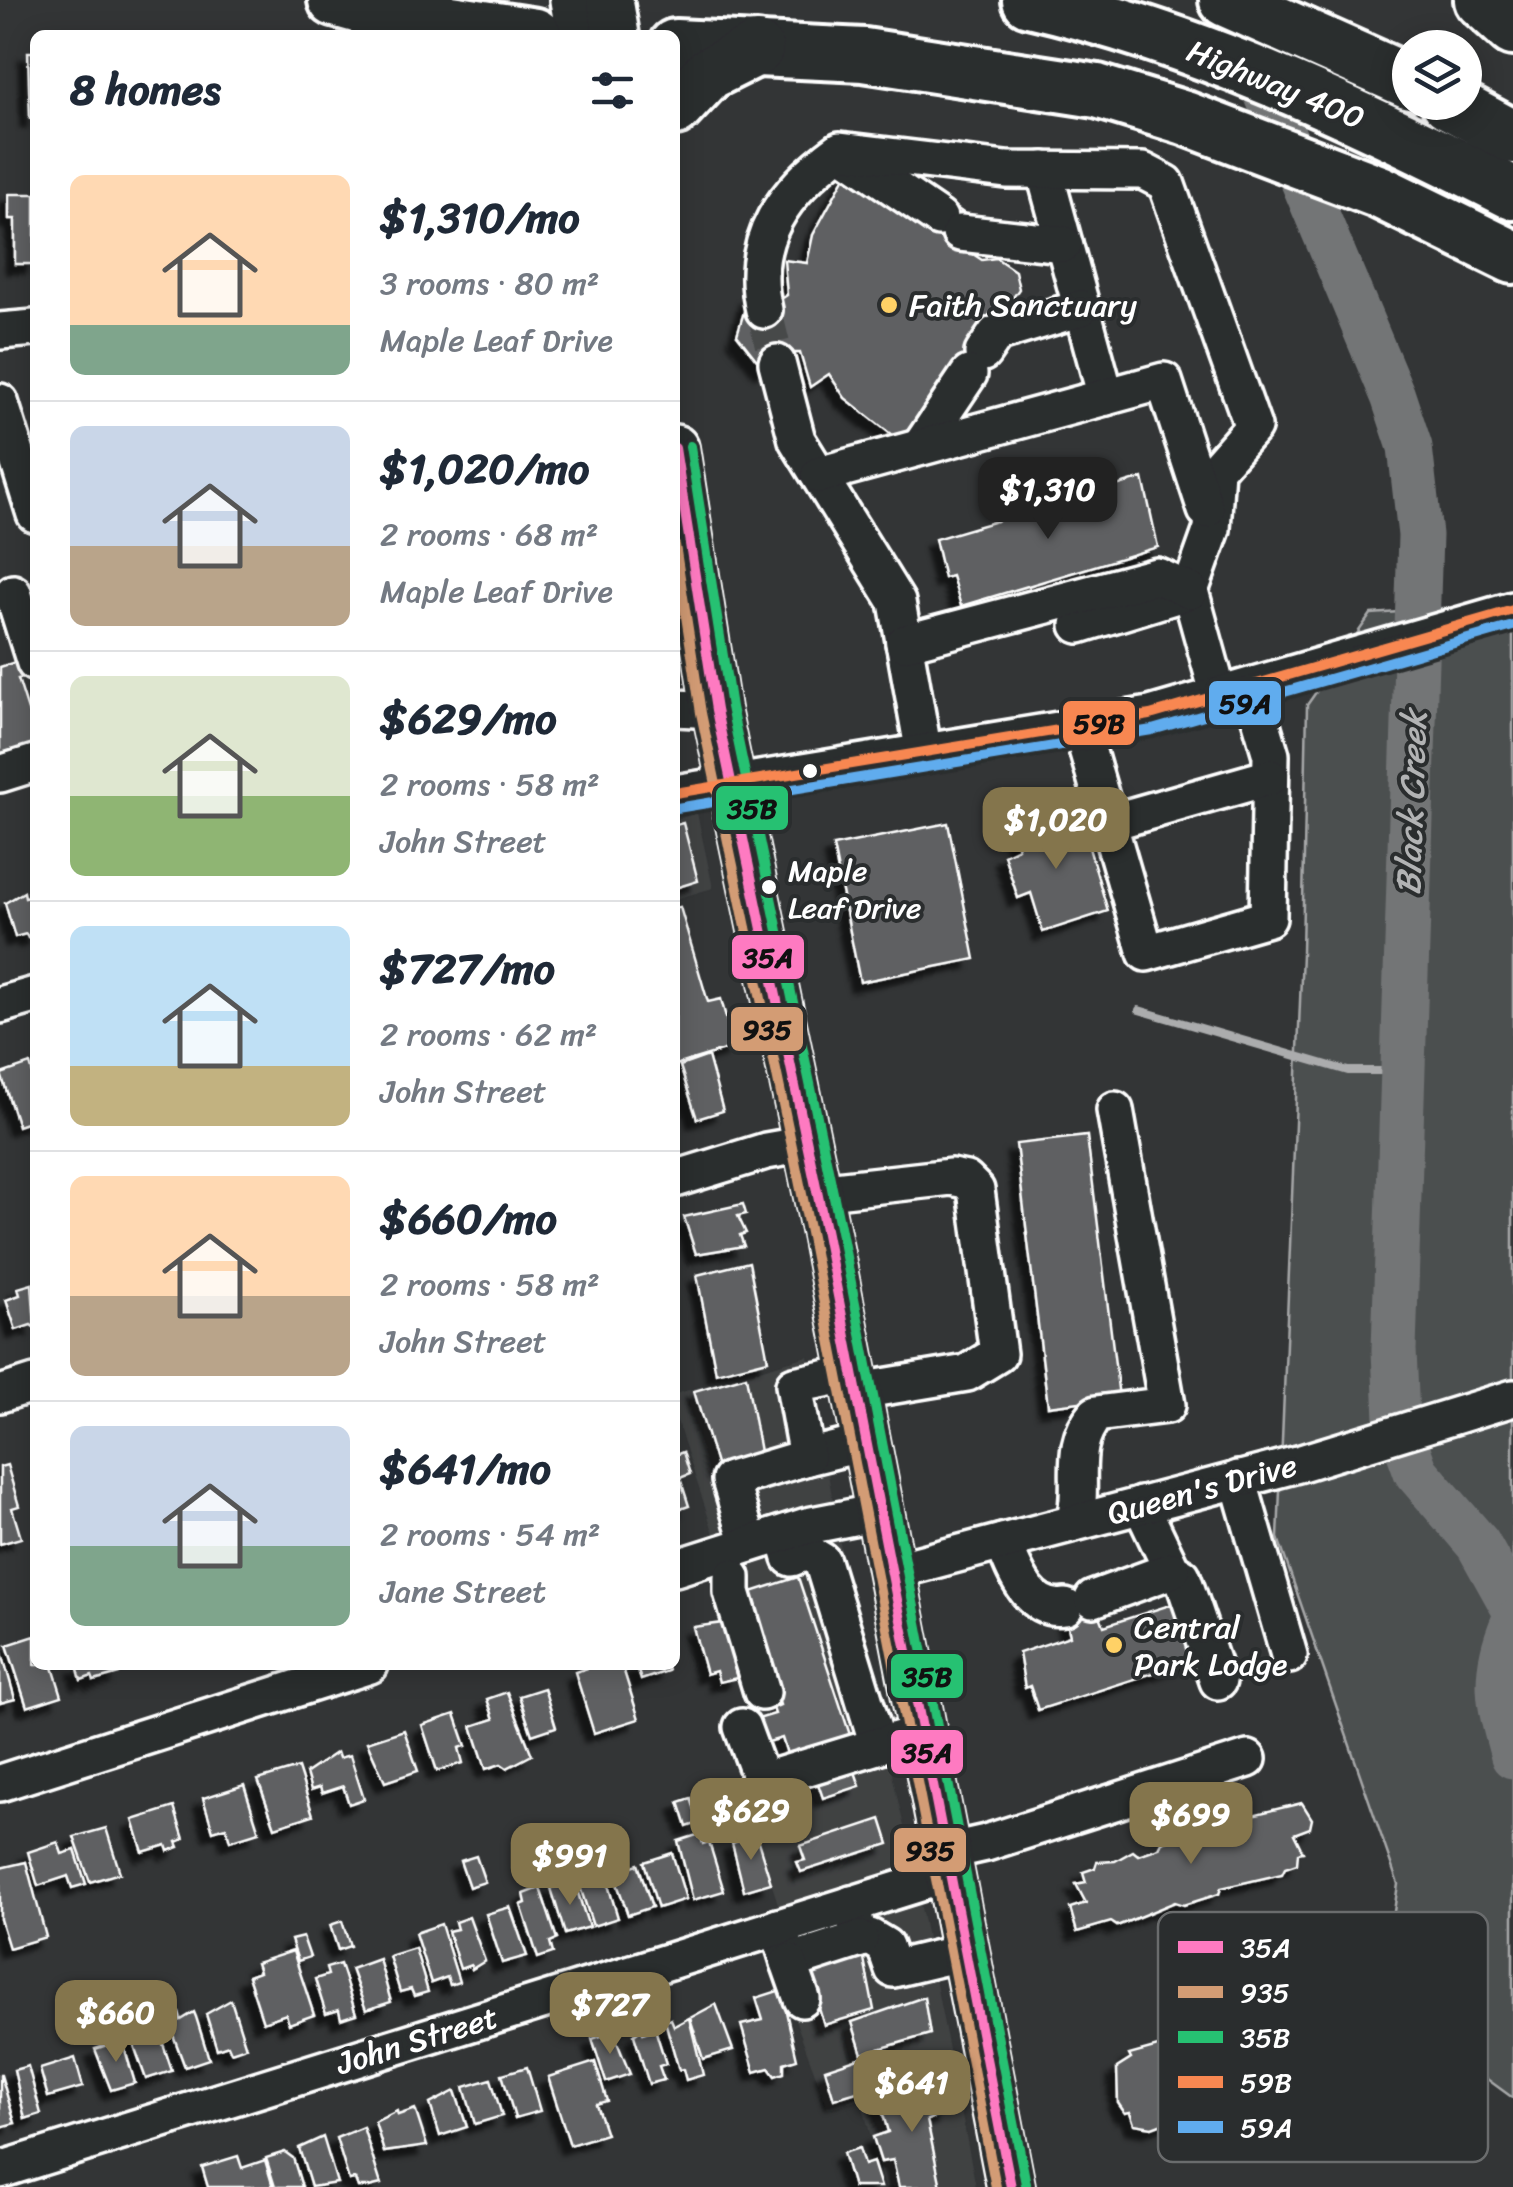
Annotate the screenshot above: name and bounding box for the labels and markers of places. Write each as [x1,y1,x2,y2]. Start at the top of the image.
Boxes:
place label: Faith Sanctuary [909,277,1137,334]
marker: Faith Sanctuary [878,294,900,316]
pin: $1,310 [967,457,1129,542]
unlabelled marker [800,761,820,781]
pin: $1,020 [975,787,1137,872]
place label: Maple Leaf Drive [788,844,921,935]
marker: Maple Leaf Drive [759,877,779,897]
place label: Central Park Lodge [1134,1599,1287,1693]
marker: Central Park Lodge [1103,1634,1125,1656]
pin: $629 [692,1778,810,1863]
pin: $699 [1132,1782,1250,1867]
pin: $991 [511,1823,629,1908]
pin: $727 [551,1972,669,2057]
pin: $660 [57,1980,175,2065]
pin: $641 [853,2050,971,2135]

